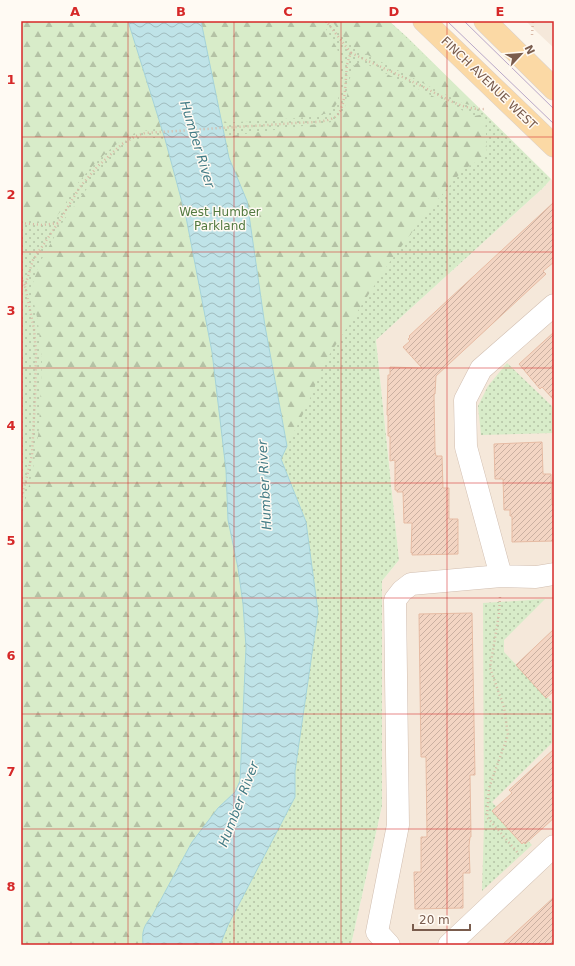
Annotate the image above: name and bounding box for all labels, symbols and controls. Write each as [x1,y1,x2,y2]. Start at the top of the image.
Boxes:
text: A [70,4,80,19]
text: B [176,4,186,19]
text: C [283,4,293,19]
text: D [389,4,400,19]
text: E [496,4,504,19]
street label: FINCH AVENUE WEST [438,34,540,132]
north arrow [501,34,541,74]
text: 1 [6,72,16,87]
water label: Humber River [177,99,218,191]
text: 2 [6,187,16,202]
park label: West Humber Parkland [179,205,261,233]
text: 3 [6,303,16,318]
text: 4 [6,418,16,433]
water label: Humber River [255,438,274,530]
text: 5 [6,533,16,548]
text: 6 [6,648,16,663]
water label: Humber River [215,758,262,849]
text: 7 [6,764,16,779]
text: 8 [6,879,16,894]
scale bar [413,906,470,932]
text: 20 m [419,913,450,927]

